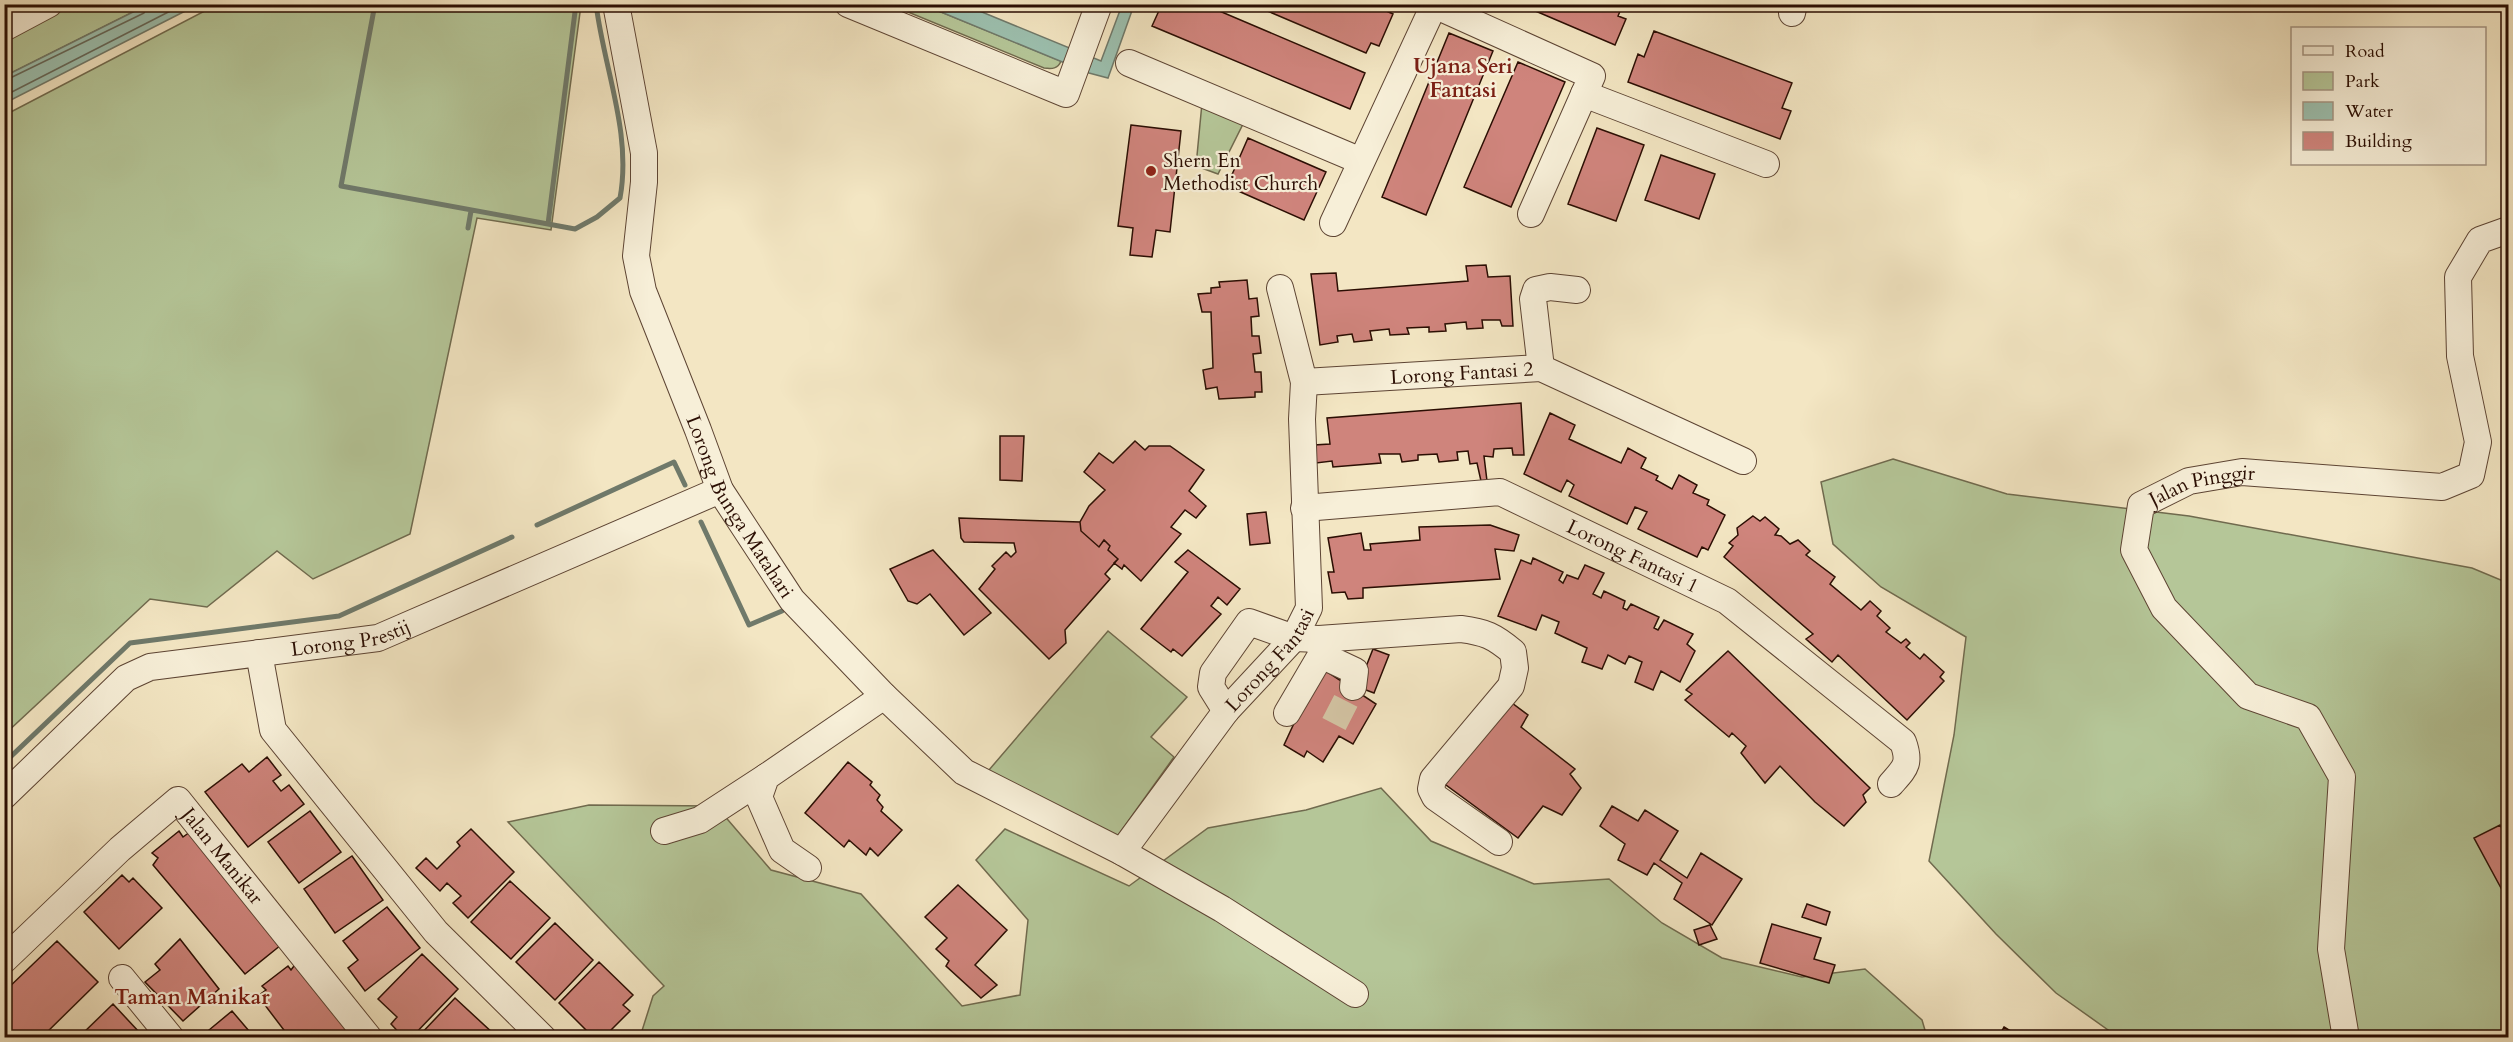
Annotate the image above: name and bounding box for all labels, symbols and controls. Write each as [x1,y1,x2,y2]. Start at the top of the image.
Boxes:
legend [2291,27,2486,165]
text: Road [2345,39,2385,64]
district label: Ujana Seri Fantasi [1413,52,1513,105]
text: Park [2345,69,2380,94]
text: Water [2344,99,2394,124]
text: Building [2345,129,2413,154]
place label: Shern En Methodist Church [1163,147,1318,197]
marker: Shern En Methodist Church [1144,164,1158,178]
street label: Lorong Fantasi 2 [1389,355,1534,390]
street label: Lorong Bunga Matahari [680,411,801,604]
street label: Jalan Pinggir [2141,459,2257,514]
street label: Lorong Fantasi 1 [1562,513,1703,599]
street label: Lorong Fantasi [1219,603,1321,717]
street label: Lorong Prestij [289,612,414,662]
street label: Jalan Manikar [174,799,270,910]
district label: Taman Manikar [114,983,270,1012]

